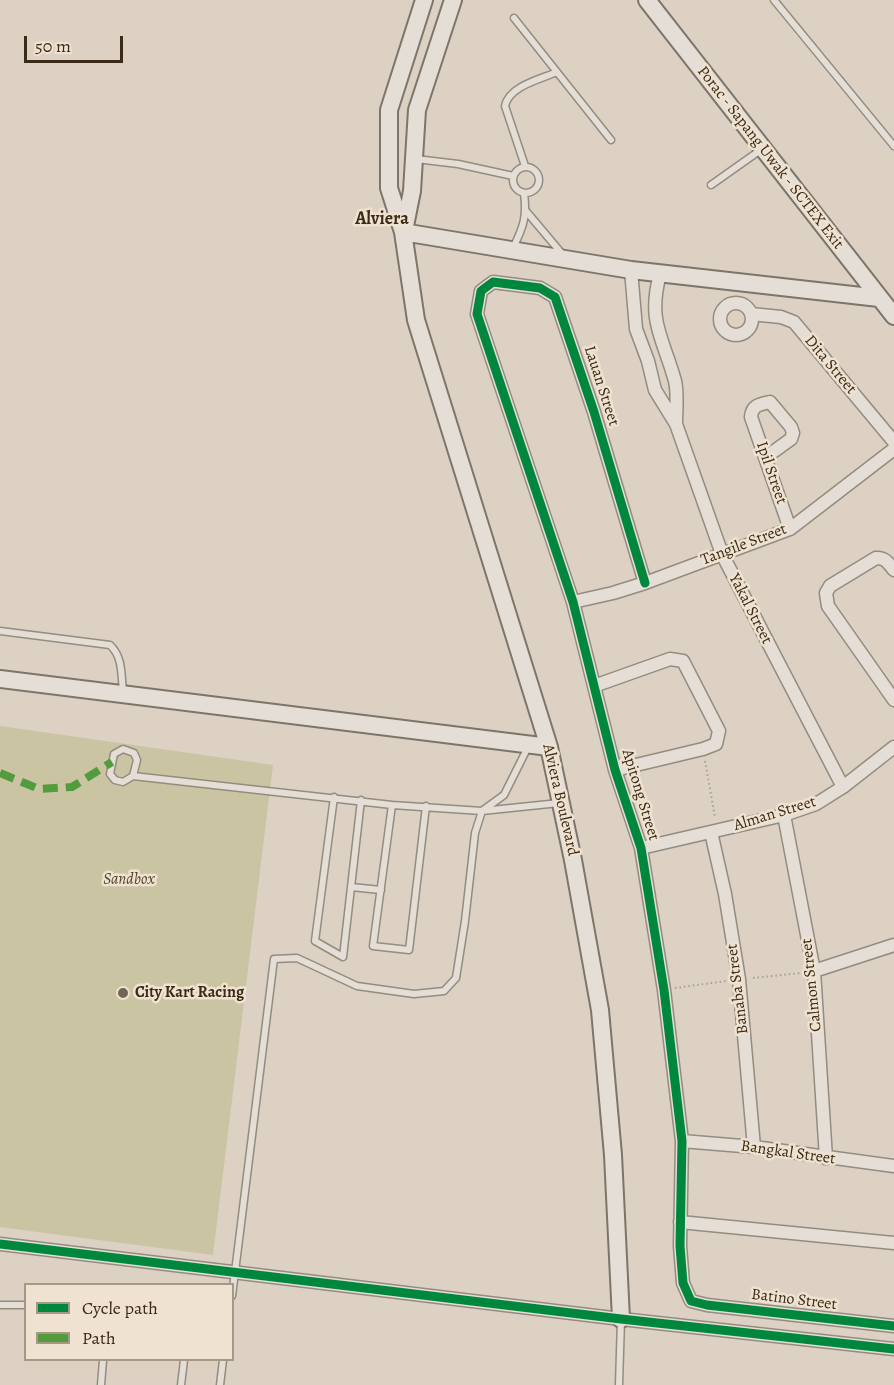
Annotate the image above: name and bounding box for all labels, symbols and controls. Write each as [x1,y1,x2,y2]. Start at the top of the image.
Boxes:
scale bar [27,24,126,62]
text: 50 m [35,34,71,58]
street label: Porac - Sapang Uwak - SCTEX Exit [693,63,847,253]
district label: Alviera [355,209,409,231]
street label: Dita Street [800,332,860,398]
street label: Lauan Street [579,344,623,428]
street label: Ipil Street [751,439,791,507]
street label: Tangile Street [698,520,790,570]
street label: Yakal Street [724,571,776,647]
street label: Alviera Boulevard [538,742,582,858]
street label: Apitong Street [617,747,663,843]
street label: Alman Street [732,792,818,836]
park label: Sandbox [103,870,155,890]
street label: Calmon Street [798,937,826,1033]
street label: Banaba Street [723,943,753,1035]
place label: City Kart Racing [135,983,244,1003]
marker: City Kart Racing [116,986,130,1000]
street label: Bangkal Street [739,1137,837,1169]
legend [24,1283,234,1361]
street label: Batino Street [750,1285,838,1315]
text: Cycle path [82,1296,158,1320]
text: Path [82,1326,116,1350]

